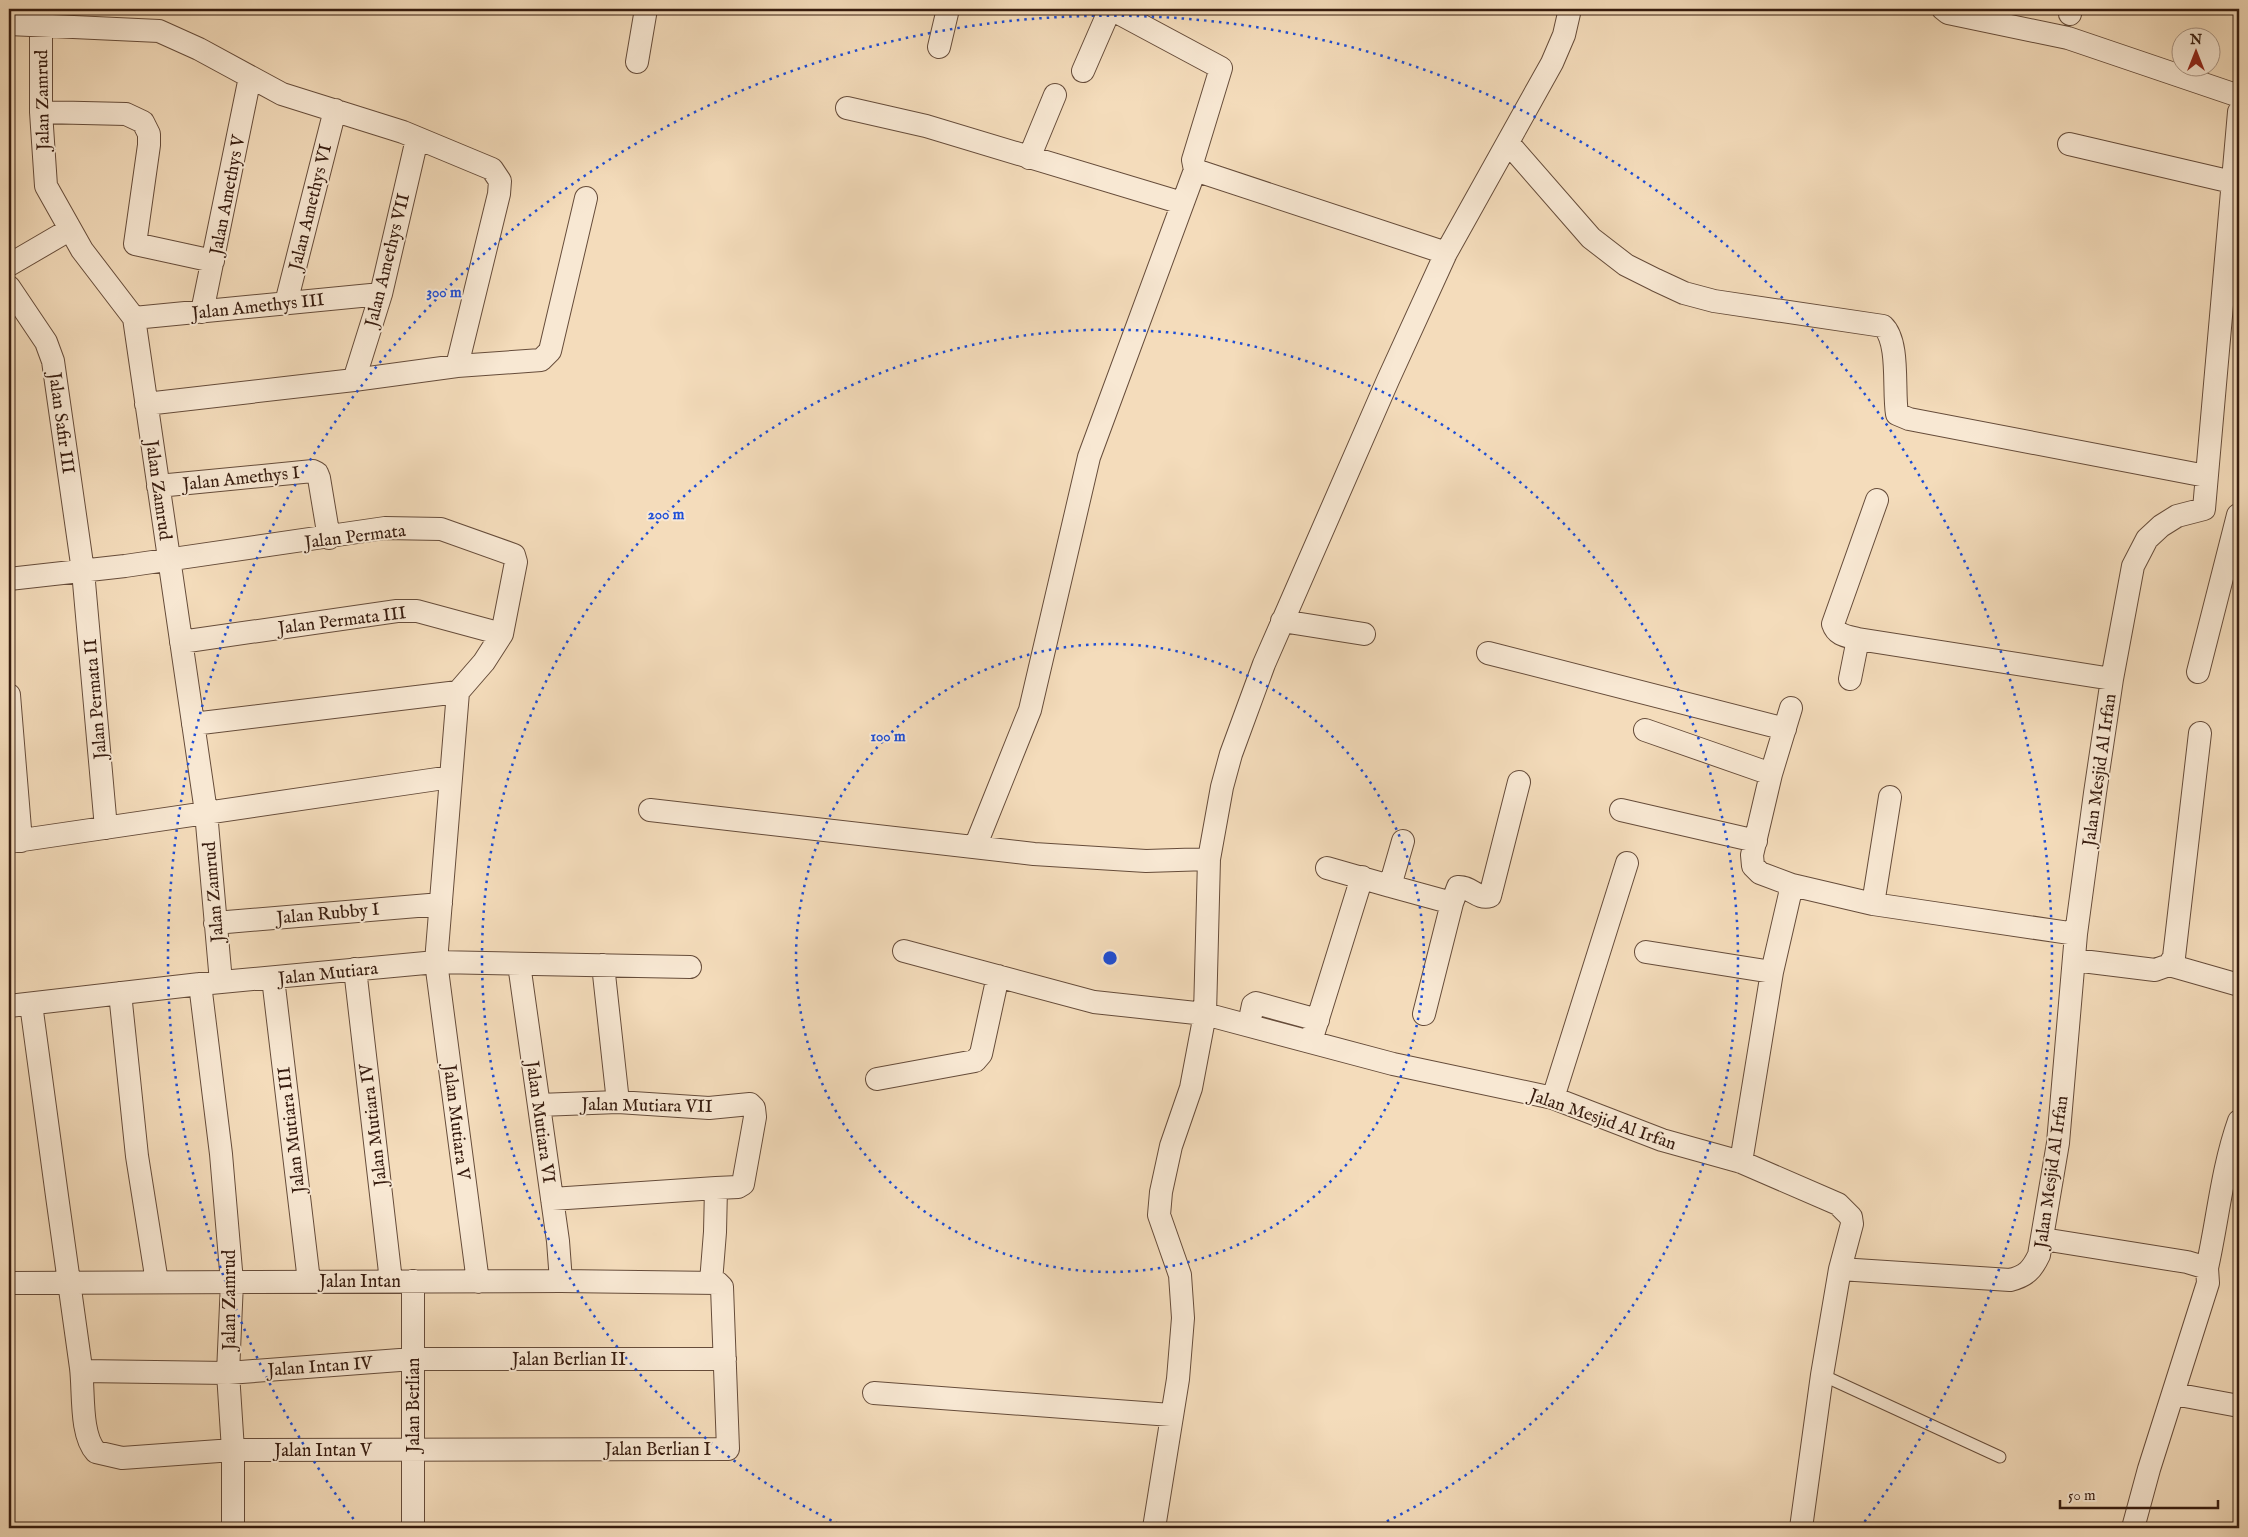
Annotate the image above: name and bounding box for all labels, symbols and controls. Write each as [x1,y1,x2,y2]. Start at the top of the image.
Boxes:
north arrow [2170,28,2220,78]
text: N [2189,31,2202,49]
street label: Jalan Zamrud [31,49,56,153]
street label: Jalan Amethys V [205,132,252,259]
street label: Jalan Amethys VI [284,142,338,275]
street label: Jalan Amethys VII [360,191,416,332]
text: 300 m [426,283,462,302]
street label: Jalan Amethys III [189,289,326,326]
street label: Jalan Safir III [42,369,79,476]
street label: Jalan Zamrud [139,437,176,542]
street label: Jalan Amethys I [180,462,301,497]
text: 200 m [648,505,685,524]
street label: Jalan Permata [301,520,407,555]
street label: Jalan Permata III [275,602,408,641]
street label: Jalan Permata II [80,637,113,762]
street label: Jalan Mesjid Al Irfan [2078,692,2123,850]
text: 100 m [870,727,906,746]
street label: Jalan Zamrud [199,840,231,945]
street label: Jalan Rubby I [274,899,381,931]
centre of rings [1101,949,1119,967]
street label: Jalan Mutiara [275,958,379,991]
street label: Jalan Mutiara VI [519,1057,560,1185]
street label: Jalan Mutiara IV [355,1061,394,1190]
street label: Jalan Mutiara V [437,1061,474,1182]
street label: Jalan Mutiara III [273,1065,312,1196]
street label: Jalan Mesjid Al Irfan [1524,1084,1679,1157]
street label: Jalan Mutiara VII [579,1094,713,1119]
street label: Jalan Mesjid Al Irfan [2030,1094,2075,1252]
street label: Jalan Zamrud [219,1249,242,1352]
street label: Jalan Intan [317,1271,401,1294]
street label: Jalan Berlian II [510,1349,626,1372]
street label: Jalan Intan IV [265,1352,375,1383]
street label: Jalan Berlian [403,1357,426,1454]
street label: Jalan Berlian I [603,1439,711,1462]
street label: Jalan Intan V [272,1440,373,1463]
scale bar [2060,1477,2218,1509]
text: 50 m [2068,1486,2096,1505]

